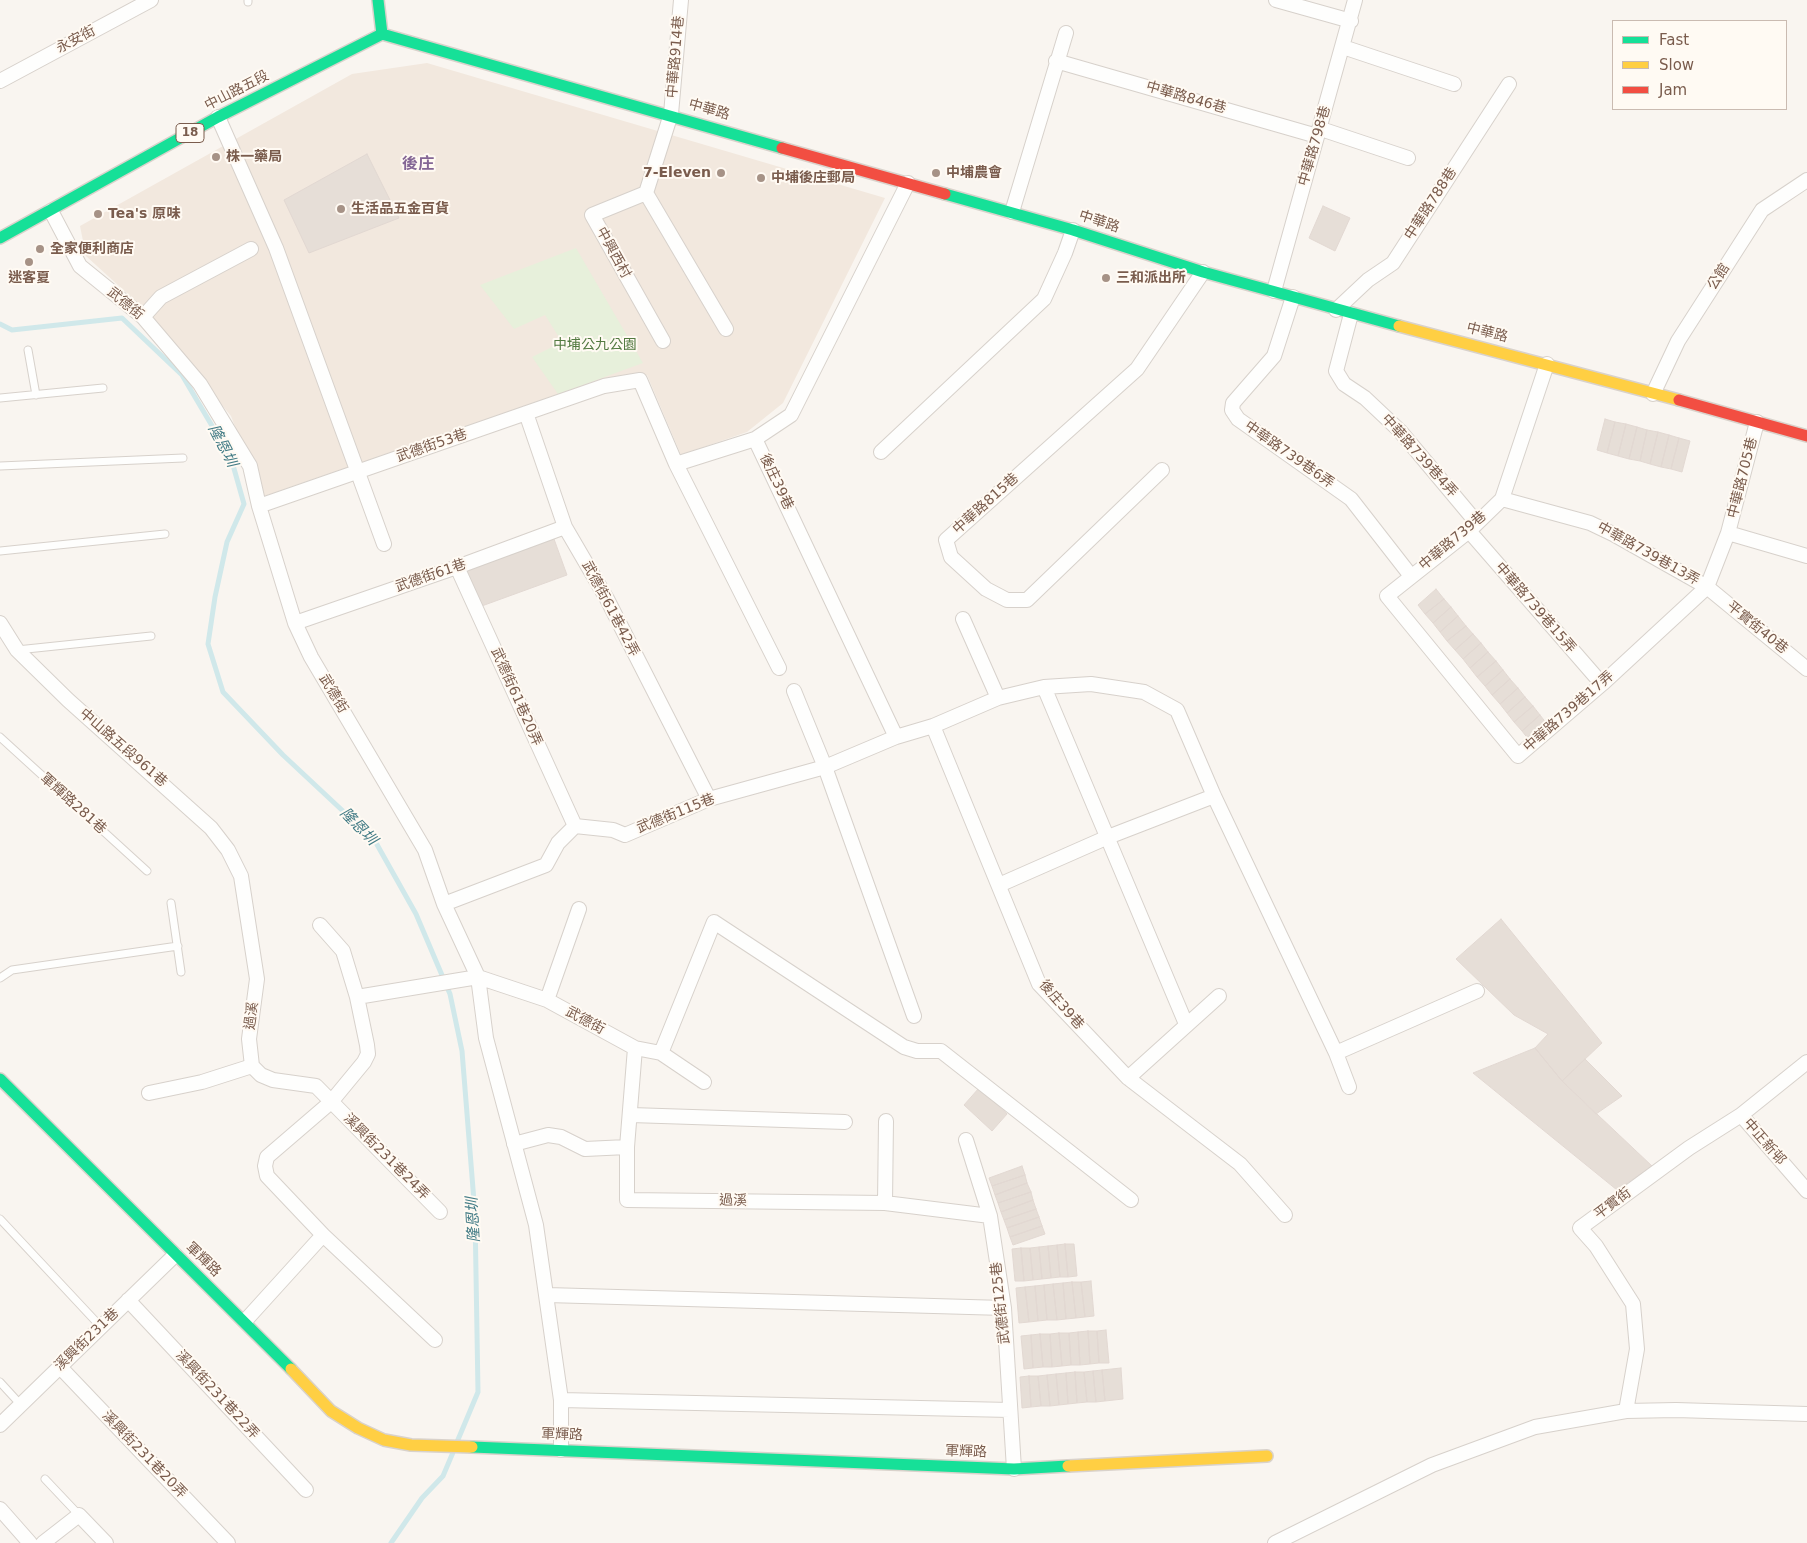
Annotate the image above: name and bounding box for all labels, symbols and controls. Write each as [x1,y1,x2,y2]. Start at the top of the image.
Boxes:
street label: 中華路914巷 [664,15,688,99]
legend [1612,20,1787,110]
street label: 永安街 [54,23,98,57]
text: Fast [1659,31,1689,49]
text: Slow [1659,56,1694,74]
street label: 中山路五段 [202,68,272,114]
street label: 中華路846巷 [1144,79,1228,117]
text: Jam [1659,81,1687,99]
street label: 中華路 [686,96,732,124]
street label: 中華路798巷 [1296,104,1334,188]
road number: 18 [176,124,204,142]
place label: 株一藥局 [226,149,282,165]
marker: 株一藥局 [210,151,222,163]
district label: 後庄 [402,155,434,175]
place label: 7-Eleven [643,165,711,181]
place label: 中埔農會 [946,165,1002,181]
street label: 中華路788巷 [1401,165,1461,243]
marker: 7-Eleven [715,167,727,179]
marker: 中埔農會 [930,167,942,179]
place label: 中埔後庄郵局 [771,170,855,186]
marker: 中埔後庄郵局 [755,172,767,184]
place label: 生活品五金百貨 [351,201,449,217]
marker: 生活品五金百貨 [335,203,347,215]
place label: Tea's 原味 [108,206,180,222]
marker: Tea's 原味 [92,208,104,220]
street label: 中華路 [1076,208,1122,236]
street label: 中興西村 [592,224,634,282]
place label: 全家便利商店 [50,241,134,257]
marker: 全家便利商店 [34,243,46,255]
marker: 迷客夏 [23,256,35,268]
street label: 公館 [1704,261,1734,293]
place label: 迷客夏 [8,270,50,286]
place label: 三和派出所 [1116,270,1186,286]
marker: 三和派出所 [1100,272,1112,284]
street label: 武德街 [103,284,147,324]
street label: 中華路 [1465,320,1509,346]
park label: 中埔公九公園 [553,337,637,353]
street label: 中華路739巷4弄 [1377,411,1461,501]
street label: 中華路739巷6弄 [1241,418,1337,492]
water label: 隆恩圳 [204,422,240,470]
street label: 武德街53巷 [394,426,470,466]
street label: 中華路705巷 [1725,436,1761,520]
street label: 後庄39巷 [756,451,796,513]
street label: 中華路815巷 [950,470,1022,538]
street label: 中華路739巷 [1416,508,1490,574]
street label: 中華路739巷13弄 [1594,519,1702,589]
street label: 武德街61巷 [393,556,469,596]
street label: 武德街61巷42弄 [578,558,642,660]
street label: 中華路739巷15弄 [1491,559,1579,657]
street label: 平實街40巷 [1723,598,1791,658]
street label: 武德街61巷20弄 [487,645,545,749]
street label: 中華路739巷17弄 [1520,668,1618,756]
street label: 武德街 [315,672,351,716]
street label: 中山路五段961巷 [76,705,170,791]
street label: 軍輝路281巷 [37,770,109,838]
street label: 武德街115巷 [635,791,717,837]
water label: 隆恩圳 [336,805,380,849]
street label: 後庄39巷 [1035,977,1087,1033]
street label: 過溪 [242,1001,262,1031]
street label: 武德街 [563,1004,607,1038]
street label: 溪興街231巷24弄 [340,1111,432,1203]
street label: 中正新邨 [1739,1115,1789,1169]
street label: 平實街 [1591,1185,1635,1223]
street label: 過溪 [719,1192,747,1210]
water label: 隆恩圳 [464,1197,484,1243]
street label: 軍輝路 [182,1239,224,1281]
street label: 武德街125巷 [988,1261,1014,1345]
street label: 溪興街231巷 [51,1305,123,1375]
street label: 溪興街231巷22弄 [172,1347,262,1443]
street label: 溪興街231巷20弄 [98,1408,190,1502]
street label: 軍輝路 [541,1426,583,1444]
street label: 軍輝路 [945,1443,987,1461]

